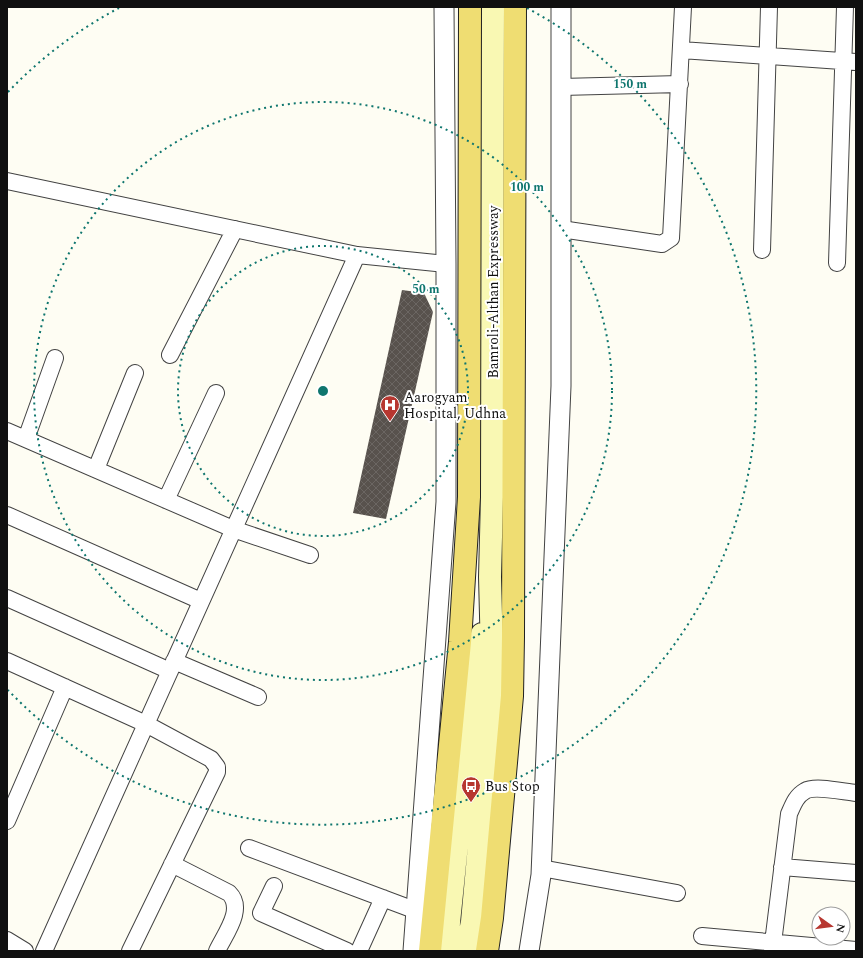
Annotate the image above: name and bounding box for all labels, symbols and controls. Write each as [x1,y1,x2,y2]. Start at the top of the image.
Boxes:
text: 150 m [613,75,647,94]
text: 100 m [510,178,544,197]
street label: Bamroli-Althan Expressway [483,204,504,378]
text: 50 m [412,280,440,299]
centre of rings [316,384,330,398]
place label: Aarogyam Hospital, Udhna [404,387,506,424]
hospital icon: Aarogyam Hospital, Udhna [379,394,401,422]
bus stop icon: Bus Stop [460,775,482,803]
place label: Bus Stop [485,776,540,797]
north arrow [811,906,851,946]
text: N [831,922,850,935]

